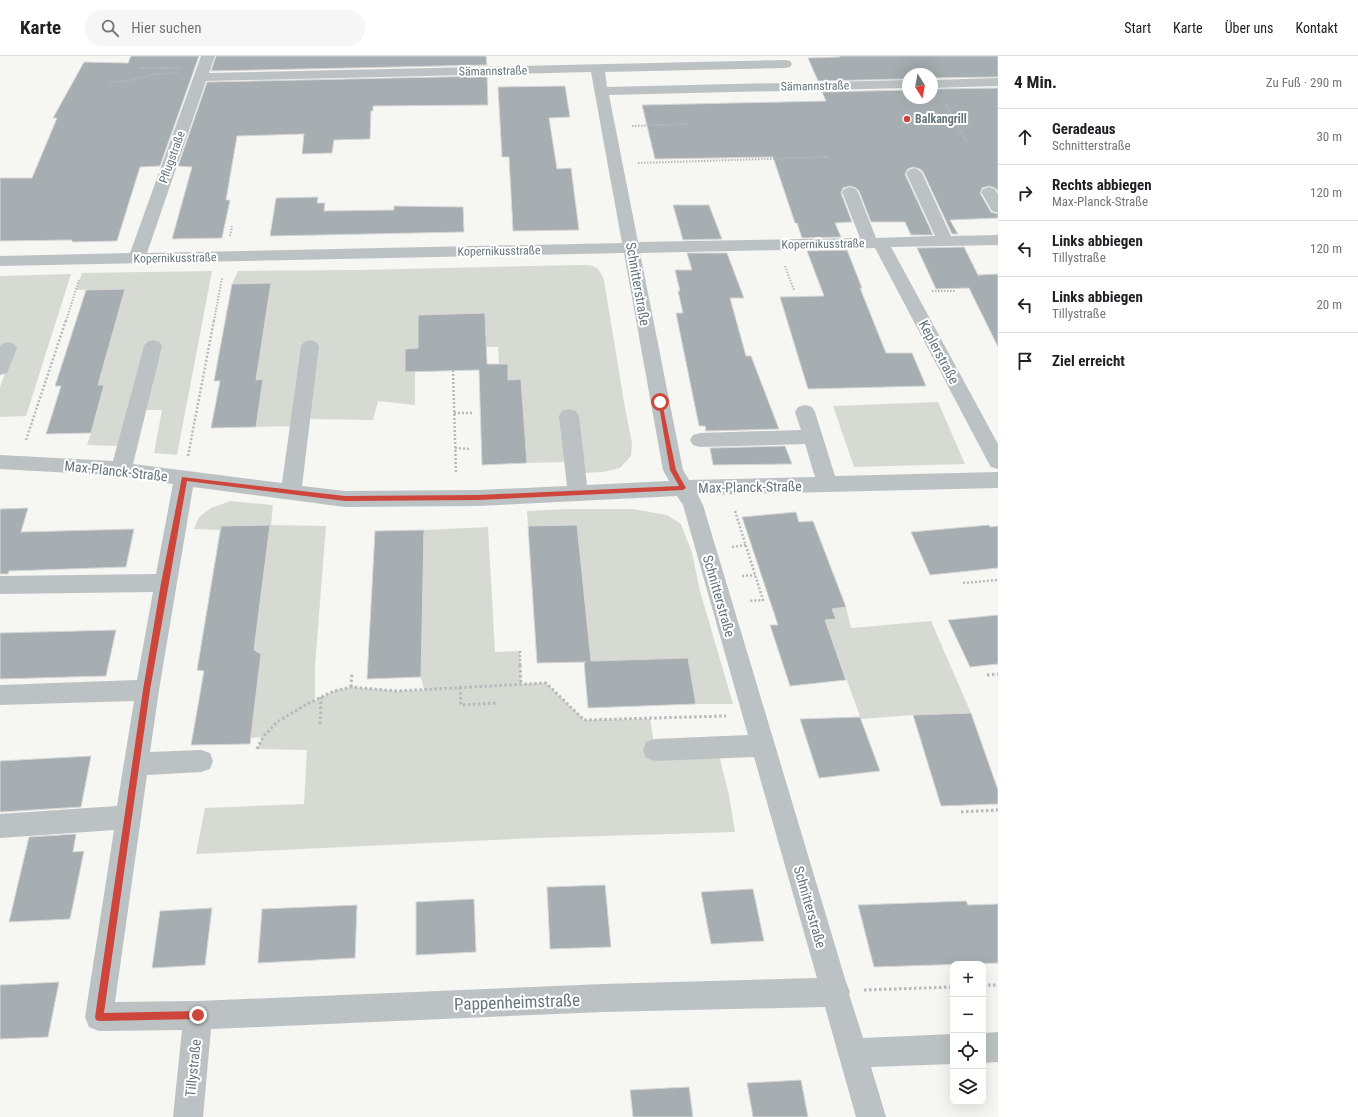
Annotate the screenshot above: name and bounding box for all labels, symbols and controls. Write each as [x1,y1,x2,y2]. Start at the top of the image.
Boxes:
search box [85,10,365,46]
text: Karte [20,16,61,39]
icon: search [99,17,121,39]
text: Hier suchen [131,19,202,37]
text: Start [1124,20,1151,36]
text: Karte [1173,20,1203,36]
text: Über uns [1225,20,1273,36]
text: Kontakt [1295,20,1338,36]
street label: Sämannstraße [459,63,528,79]
north arrow [902,68,938,104]
text: 4 Min. [1014,72,1057,92]
text: Zu Fuß · 290 m [1266,75,1342,90]
street label: Sämannstraße [781,78,850,94]
place label: Balkangrill [915,112,967,126]
marker: Balkangrill [902,114,912,124]
text: Geradeaus [1052,120,1116,138]
icon: ahead [1014,126,1036,148]
street label: Pflugstraße [156,129,188,185]
text: 30 m [1316,129,1342,144]
text: Schnitterstraße [1052,138,1131,153]
text: Rechts abbiegen [1052,176,1152,194]
icon: right [1014,182,1036,204]
text: 120 m [1310,185,1342,200]
text: Max-Planck-Straße [1052,194,1148,209]
text: Links abbiegen [1052,232,1143,250]
street label: Kopernikusstraße [781,236,865,252]
icon: left [1014,238,1036,260]
street label: Schnitterstraße [623,241,653,328]
text: 120 m [1310,241,1342,256]
street label: Kopernikusstraße [457,243,541,259]
street label: Kopernikusstraße [133,250,217,266]
text: Tillystraße [1052,250,1106,265]
text: Links abbiegen [1052,288,1143,306]
icon: left [1014,294,1036,316]
text: 20 m [1316,297,1342,312]
text: Tillystraße [1052,306,1106,321]
street label: Keplerstraße [915,317,963,387]
icon: arrive [1014,350,1036,372]
text: Ziel erreicht [1052,352,1125,370]
route start [651,393,669,411]
street label: Max-Planck-Straße [64,458,169,484]
street label: Max-Planck-Straße [698,478,802,496]
street label: Schnitterstraße [700,553,738,639]
street label: Schnitterstraße [791,864,829,950]
map controls [950,961,986,1105]
button: + [950,961,986,997]
street label: Pappenheimstraße [454,990,580,1014]
button: − [950,997,986,1033]
route end [189,1006,207,1024]
button: locate [950,1033,986,1069]
street label: Tillystraße [182,1038,204,1098]
button: layers [950,1069,986,1105]

